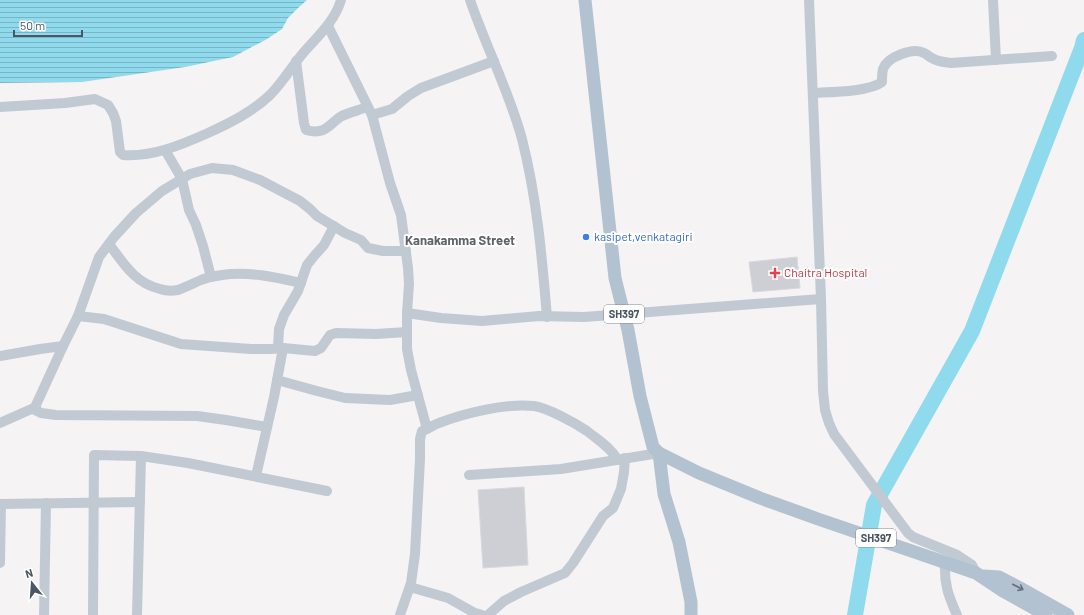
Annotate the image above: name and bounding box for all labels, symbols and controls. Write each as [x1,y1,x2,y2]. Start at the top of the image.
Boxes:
scale bar [14,12,82,38]
text: 50 m [20,18,45,32]
place label: kasipet,venkatagiri [594,229,693,243]
district label: Kanakamma Street [405,232,515,248]
marker: kasipet,venkatagiri [581,232,591,242]
place label: Chaitra Hospital [784,265,867,279]
marker: Chaitra Hospital [769,267,781,279]
road number: SH397 [604,305,644,323]
road number: SH397 [856,529,896,547]
north arrow [12,563,52,603]
text: N [24,566,34,580]
one-way arrow [1012,584,1024,591]

